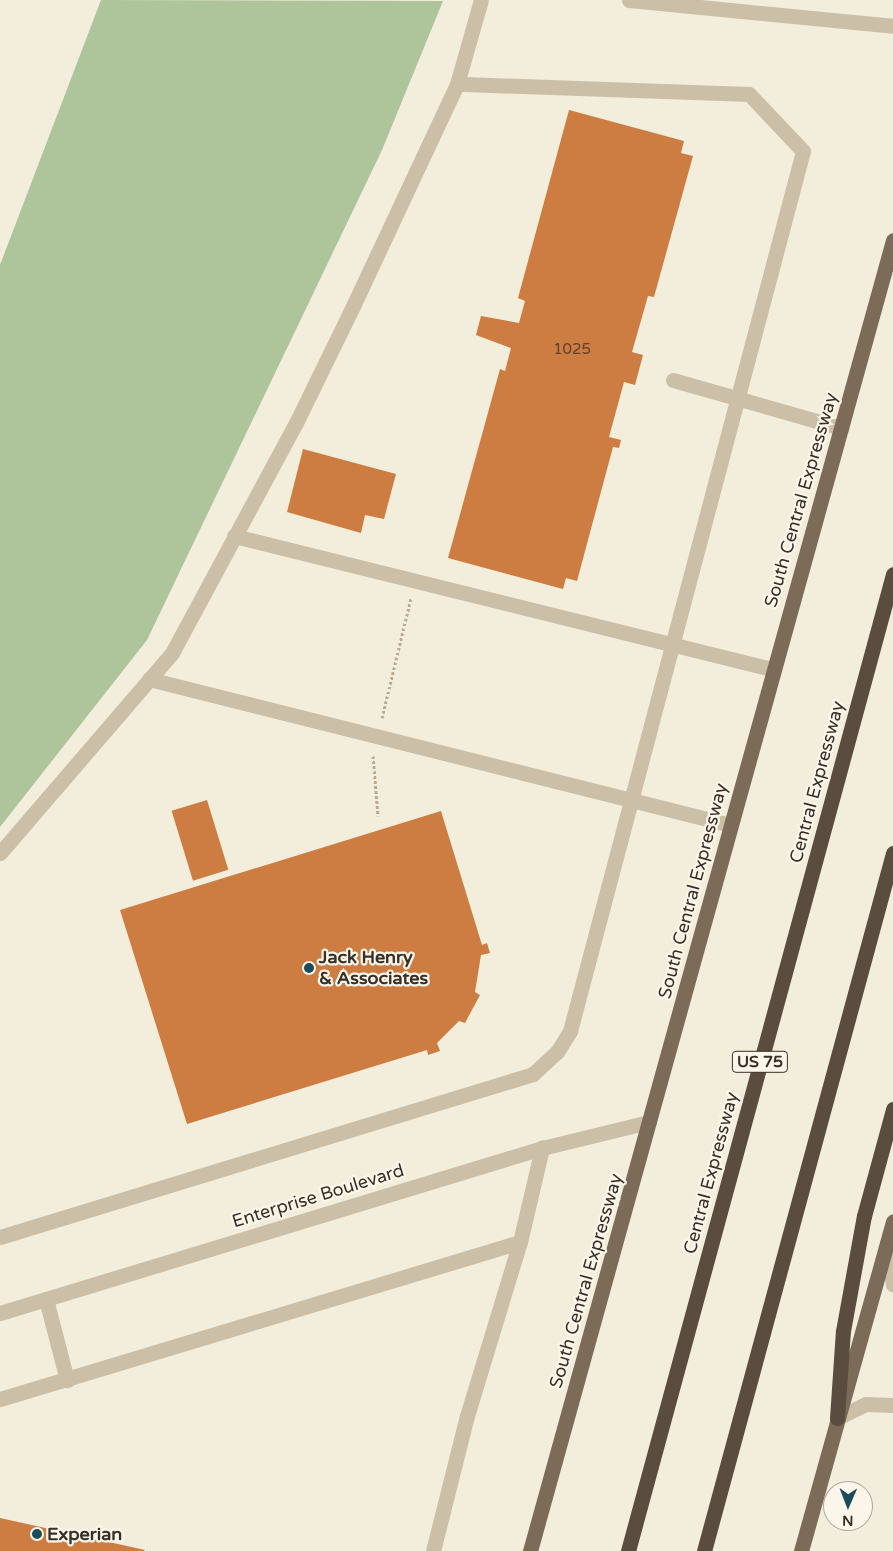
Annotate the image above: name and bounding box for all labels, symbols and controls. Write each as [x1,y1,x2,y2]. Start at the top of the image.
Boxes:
house number: 1025 [553,341,591,359]
street label: South Central Expressway [760,390,842,610]
street label: Central Expressway [785,699,849,865]
street label: South Central Expressway [654,781,732,1001]
place label: Jack Henry & Associates [319,947,428,990]
marker: Jack Henry & Associates [303,962,315,974]
road number: US 75 [731,1048,789,1076]
street label: Central Expressway [679,1090,743,1256]
street label: Enterprise Boulevard [229,1160,407,1232]
street label: South Central Expressway [545,1171,627,1391]
north arrow [823,1481,873,1531]
text: N [842,1512,854,1529]
place label: Experian [47,1523,122,1545]
marker: Experian [31,1528,43,1540]

